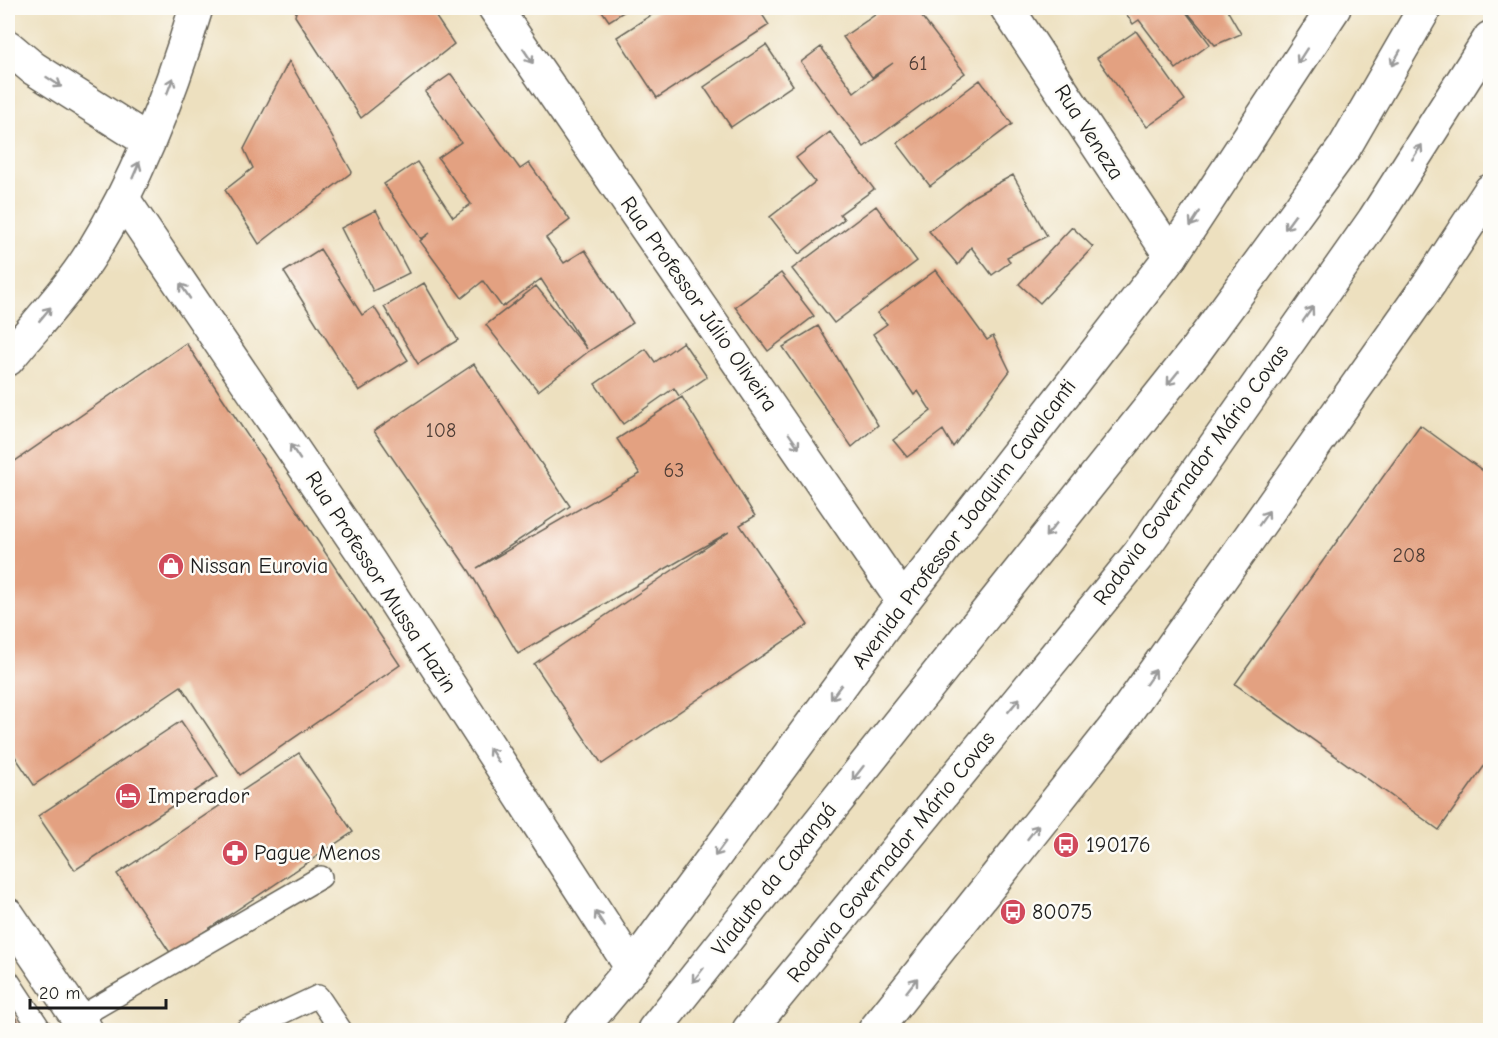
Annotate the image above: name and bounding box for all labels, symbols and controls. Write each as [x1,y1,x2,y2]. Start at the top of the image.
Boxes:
one-way arrow [522,47,535,64]
one-way arrow [1296,48,1308,64]
one-way arrow [1389,49,1401,66]
house number: 61 [909,52,927,75]
one-way arrow [45,76,62,88]
one-way arrow [165,77,176,96]
street label: Rua Veneza [1049,80,1129,184]
one-way arrow [1411,145,1423,161]
one-way arrow [131,161,142,180]
street label: Rua Professor Júlio Oliveira [615,191,783,417]
one-way arrow [1188,210,1200,227]
one-way arrow [1284,213,1296,229]
one-way arrow [179,283,191,299]
one-way arrow [1302,306,1314,322]
one-way arrow [38,307,52,322]
street label: Rodovia Governador Mário Covas [1088,340,1294,610]
one-way arrow [1167,370,1180,386]
street label: Avenida Professor Joaquim Cavalcanti [846,374,1082,674]
house number: 108 [426,419,456,442]
one-way arrow [787,433,800,450]
one-way arrow [289,444,301,461]
house number: 63 [664,459,684,482]
street label: Rua Professor Mussa Hazin [300,466,462,698]
one-way arrow [1257,510,1270,526]
one-way arrow [1045,522,1058,538]
house number: 208 [1393,544,1425,567]
shop icon: Nissan Eurovia [156,551,186,581]
place label: Nissan Eurovia [190,553,328,579]
one-way arrow [1145,669,1157,685]
one-way arrow [829,684,842,700]
one-way arrow [1008,697,1021,713]
street label: Rodovia Governador Mário Covas [782,726,1000,988]
one-way arrow [488,747,500,764]
one-way arrow [851,765,864,781]
hotel icon: Imperador [113,781,143,811]
place label: Imperador [148,783,249,809]
street label: Viaduto da Caxangá [706,797,842,961]
one-way arrow [1026,824,1039,840]
bus stop icon: 190176 [1051,830,1081,860]
place label: 190176 [1086,832,1151,858]
pharmacy icon: Pague Menos [220,838,250,868]
place label: Pague Menos [254,840,380,866]
one-way arrow [714,841,726,857]
bus stop icon: 80075 [998,897,1028,927]
place label: 80075 [1032,899,1092,925]
one-way arrow [594,911,606,928]
one-way arrow [691,967,704,983]
scale bar [30,972,166,1010]
one-way arrow [905,977,918,993]
text: 20 m [39,983,80,1004]

